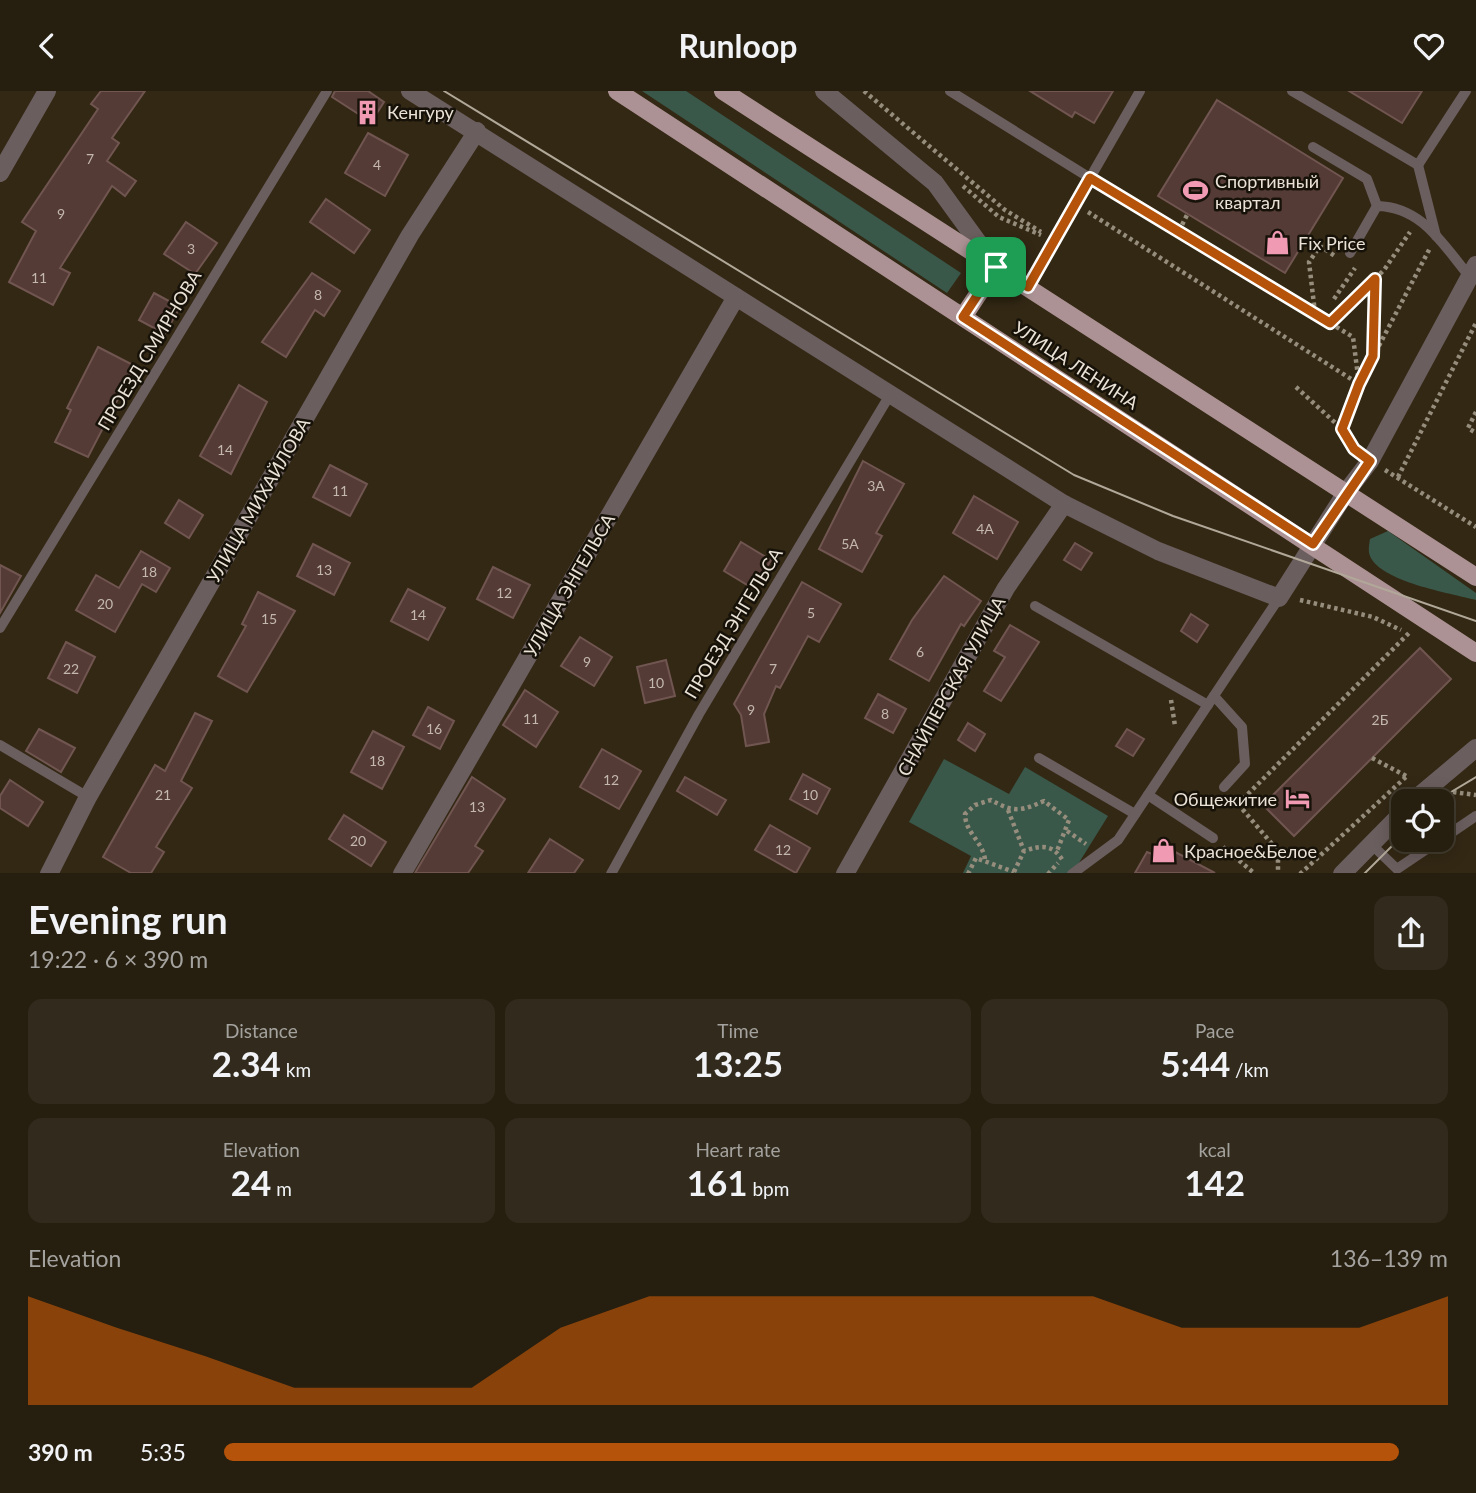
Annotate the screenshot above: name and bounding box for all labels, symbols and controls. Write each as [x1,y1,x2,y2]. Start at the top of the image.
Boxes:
text: Runloop [679,26,797,65]
icon: back [28,27,66,65]
icon: heart [1410,27,1448,65]
building icon: Кенгуру [353,98,381,126]
place label: Кенгуру [387,101,455,123]
house number: 7 [86,150,94,167]
house number: 4 [373,156,381,173]
place label: Спортивный квартал [1215,170,1319,213]
sports icon: Спортивный квартал [1181,177,1209,205]
house number: 9 [57,205,65,222]
shop icon: Fix Price [1264,229,1292,257]
place label: Fix Price [1298,232,1365,254]
pin [966,237,1026,297]
house number: 3 [187,240,195,257]
icon: arrive [977,248,1015,286]
street label: ПРОЕЗД СМИРНОВА [92,265,206,434]
house number: 11 [31,269,47,286]
house number: 8 [314,286,322,303]
street label: УЛИЦА ЛЕНИНА [1009,316,1143,414]
street label: УЛИЦА МИХАЙЛОВА [202,413,315,586]
house number: 14 [217,441,233,458]
house number: 3А [867,477,885,494]
house number: 11 [332,482,348,499]
street label: УЛИЦА ЭНГЕЛЬСА [519,509,619,661]
house number: 4А [976,520,994,537]
house number: 5А [841,535,859,552]
street label: ПРОЕЗД ЭНГЕЛЬСА [679,543,787,702]
house number: 13 [316,561,332,578]
house number: 18 [141,563,157,580]
house number: 12 [496,584,512,601]
street label: СНАЙПЕРСКАЯ УЛИЦА [892,592,1010,780]
house number: 20 [97,595,113,612]
house number: 5 [807,604,815,621]
house number: 14 [410,606,426,623]
house number: 15 [261,610,277,627]
house number: 6 [916,643,924,660]
house number: 9 [583,653,591,670]
house number: 22 [63,660,79,677]
house number: 7 [769,660,777,677]
house number: 10 [648,674,664,691]
house number: 9 [747,701,755,718]
house number: 8 [881,705,889,722]
house number: 11 [523,710,539,727]
house number: 2Б [1372,711,1389,728]
house number: 16 [426,720,442,737]
house number: 18 [369,752,385,769]
house number: 12 [603,771,619,788]
hotel icon: Общежитие [1283,785,1311,813]
house number: 21 [155,786,171,803]
house number: 10 [802,786,818,803]
place label: Общежитие [1174,788,1277,810]
map controls [1391,789,1454,852]
button: locate [1391,789,1454,852]
house number: 13 [469,798,485,815]
house number: 20 [350,832,366,849]
shop icon: Красное&Белое [1150,837,1178,865]
place label: Красное&Белое [1184,840,1317,862]
house number: 12 [775,841,791,858]
text: Evening run [28,896,228,942]
button: share [1374,896,1448,970]
text: 19:22 · 6 × 390 m [28,945,208,973]
text: Distance [225,1019,298,1042]
text: Time [717,1019,759,1042]
text: Pace [1195,1019,1234,1042]
text: 2.34 [212,1042,281,1084]
text: 13:25 [693,1042,783,1084]
text: 5:44 [1160,1042,1230,1084]
text: km [281,1058,311,1081]
text: /km [1230,1058,1269,1081]
text: Elevation [223,1138,300,1161]
text: Heart rate [695,1138,781,1161]
text: kcal [1199,1138,1231,1161]
text: 24 [231,1161,271,1203]
text: 161 [687,1161,748,1203]
text: 142 [1184,1161,1245,1203]
text: m [271,1177,292,1200]
text: bpm [748,1177,789,1200]
text: Elevation [28,1244,121,1272]
text: 136–139 m [1330,1244,1448,1272]
text: 390 m [28,1438,93,1466]
text: 5:35 [140,1438,186,1466]

